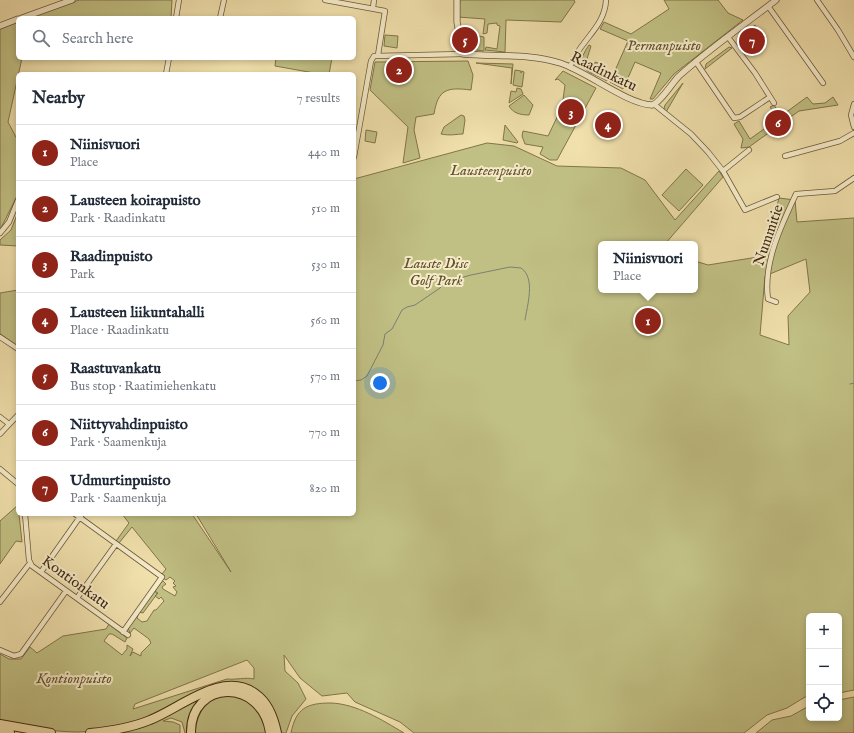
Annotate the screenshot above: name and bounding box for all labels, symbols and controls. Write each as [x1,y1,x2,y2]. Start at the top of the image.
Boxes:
search box [16,16,356,60]
pin: 5 [452,25,478,55]
pin: 7 [739,26,765,56]
icon: search [30,27,52,49]
text: Search here [62,29,133,48]
park label: Permanpuisto [627,36,701,55]
street label: Raadinkatu [567,47,640,96]
pin: 2 [386,55,412,85]
text: Nearby [32,88,85,109]
text: 7 results [296,90,340,107]
pin: 3 [558,97,584,127]
pin: 6 [765,108,791,138]
pin: 4 [595,110,621,140]
text: Niinisvuori [70,135,140,154]
text: 1 [43,144,47,161]
text: 440 m [308,144,340,161]
text: Place [70,154,98,171]
park label: Lausteenpuisto [449,161,532,180]
text: Lausteen koirapuisto [70,191,201,210]
text: 2 [42,200,48,217]
text: 510 m [311,200,340,217]
street label: Nummitie [749,202,788,268]
text: Park · Raadinkatu [70,210,165,227]
popup [598,241,698,293]
text: Raadinpuisto [70,247,153,266]
text: Niinisvuori [613,249,683,268]
park label: Lauste Disc Golf Park [403,254,469,290]
text: 3 [43,256,47,273]
text: 530 m [311,256,340,273]
text: Park [70,266,95,283]
text: Place [613,268,641,285]
text: Lausteen liikuntahalli [70,303,205,322]
pin: 1 [635,306,661,336]
text: 4 [42,312,48,329]
text: 560 m [311,312,340,329]
text: Place · Raadinkatu [70,322,169,339]
text: Raastuvankatu [70,359,161,378]
text: 5 [43,368,47,385]
text: 570 m [310,368,340,385]
your location [370,373,390,393]
text: Bus stop · Raatimiehenkatu [70,378,216,395]
text: Niittyvahdinpuisto [70,415,188,434]
text: 6 [42,424,48,441]
text: 770 m [309,424,340,441]
text: Park · Saamenkuja [70,434,166,451]
text: Udmurtinpuisto [70,471,171,490]
text: 7 [42,480,48,497]
text: 820 m [310,480,340,497]
text: Park · Saamenkuja [70,490,166,507]
street label: Kontionkatu [38,551,114,614]
map controls [806,613,842,721]
button: + [806,613,842,649]
button: − [806,649,842,685]
park label: Kontionpuisto [35,669,112,688]
button: locate [806,685,842,721]

